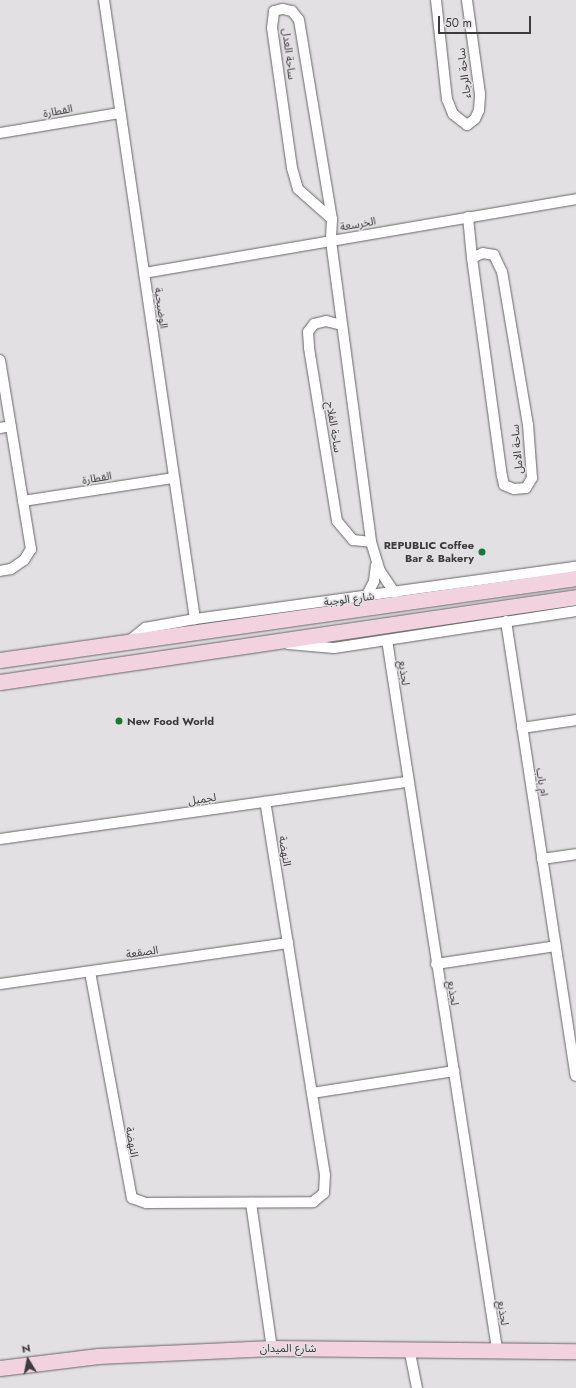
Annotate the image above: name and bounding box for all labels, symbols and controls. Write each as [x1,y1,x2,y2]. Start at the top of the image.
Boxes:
scale bar [440,8,533,34]
text: 50 m [445,14,472,32]
street label: ساحة العدل [279,28,299,80]
street label: ساحة الرجاء [454,47,474,99]
street label: القطارة [42,102,74,120]
street label: الخرسعة [339,214,377,234]
street label: الوضيحية [152,287,170,329]
street label: ساحة الفلاح [323,401,345,453]
street label: ساحة الامل [508,424,526,474]
street label: القطارة [81,469,113,487]
place label: REPUBLIC Coffee Bar & Bakery [384,539,474,565]
marker: REPUBLIC Coffee Bar & Bakery [477,547,487,557]
street label: شارع الوجبة [323,589,375,609]
street label: لجذيع [396,660,412,686]
place label: New Food World [127,714,214,728]
marker: New Food World [114,716,124,726]
street label: ام باب [533,767,551,797]
street label: لجميل [187,790,217,808]
street label: النهضة [276,835,294,867]
street label: الصقعة [125,943,159,961]
street label: لجذيع [445,980,461,1006]
street label: النهضة [123,1126,141,1158]
street label: لجذيع [495,1300,511,1326]
north arrow [8,1340,48,1380]
text: N [20,1340,32,1357]
street label: شارع الميدان [260,1341,316,1355]

